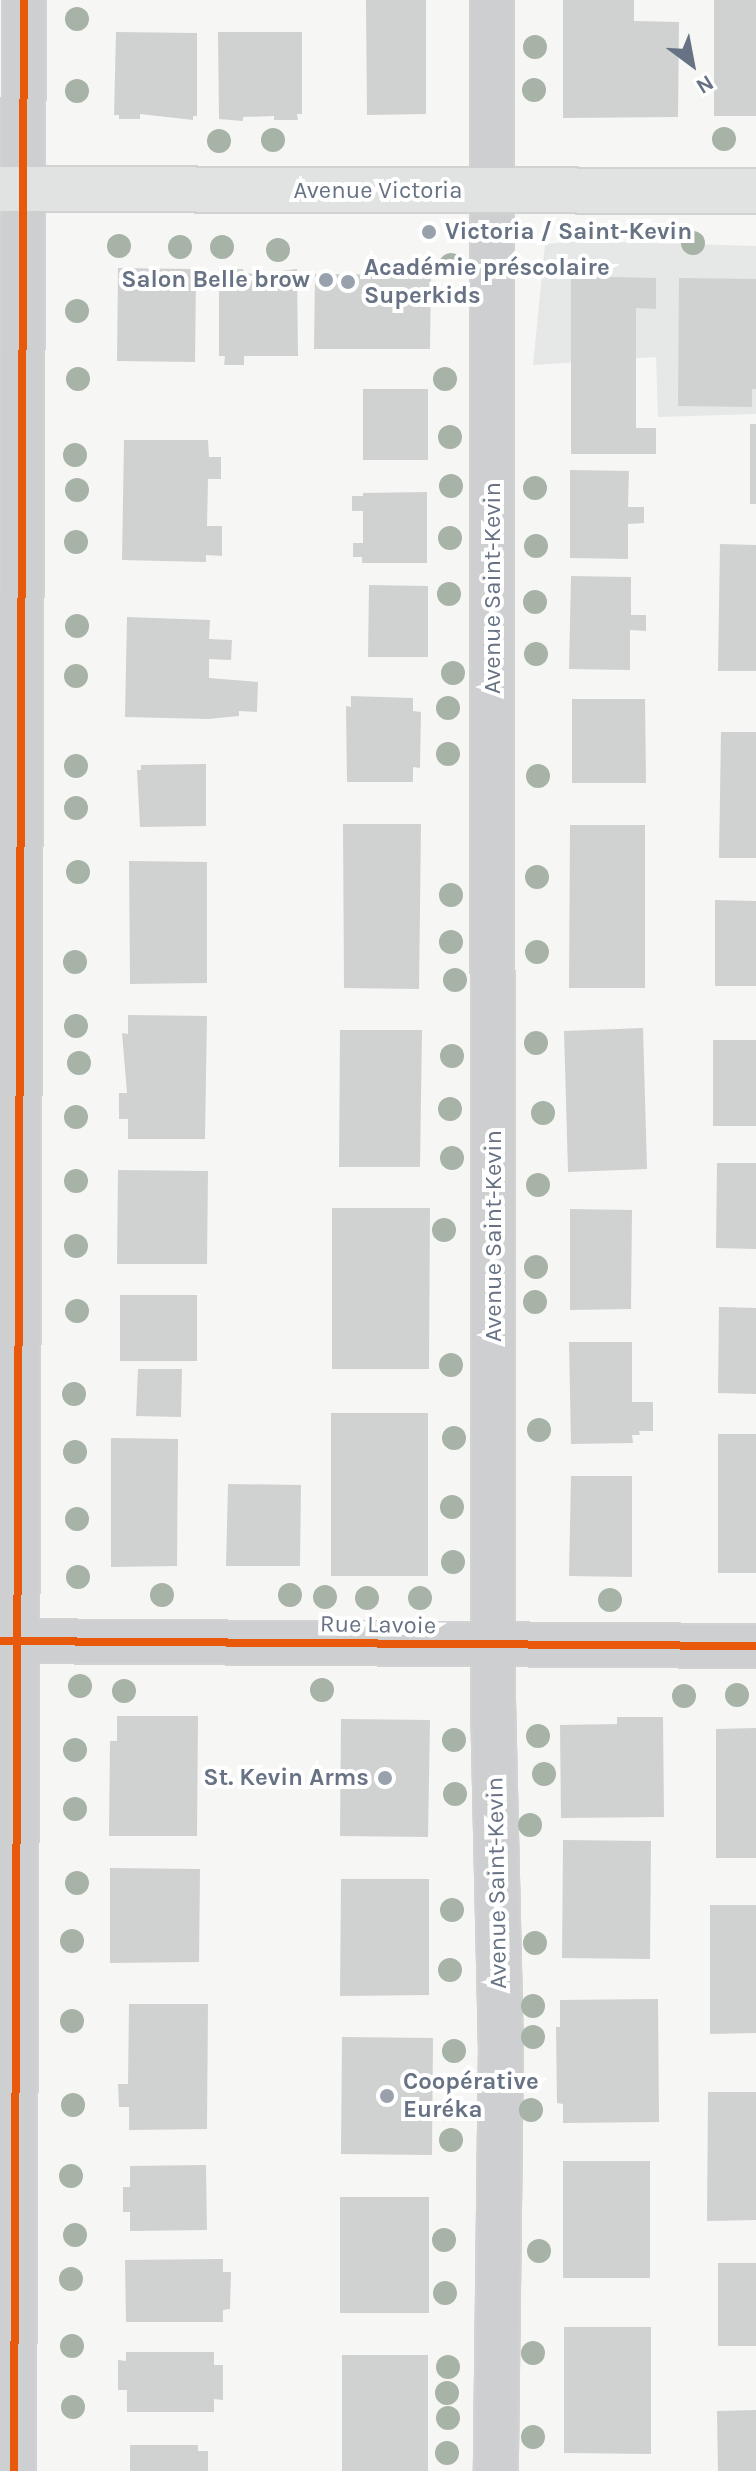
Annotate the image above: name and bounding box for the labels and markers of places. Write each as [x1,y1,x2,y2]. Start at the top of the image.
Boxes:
place label: Victoria / Saint-Kevin [445,218,692,246]
marker: Victoria / Saint-Kevin [420,223,438,241]
place label: Académie préscolaire Superkids [364,254,610,310]
place label: Salon Belle brow [121,266,310,294]
marker: Salon Belle brow [317,271,335,289]
marker: Académie préscolaire Superkids [339,273,357,291]
place label: St. Kevin Arms [203,1764,369,1792]
marker: St. Kevin Arms [376,1769,394,1787]
place label: Coopérative Euréka [403,2068,539,2124]
marker: Coopérative Euréka [378,2087,396,2105]

